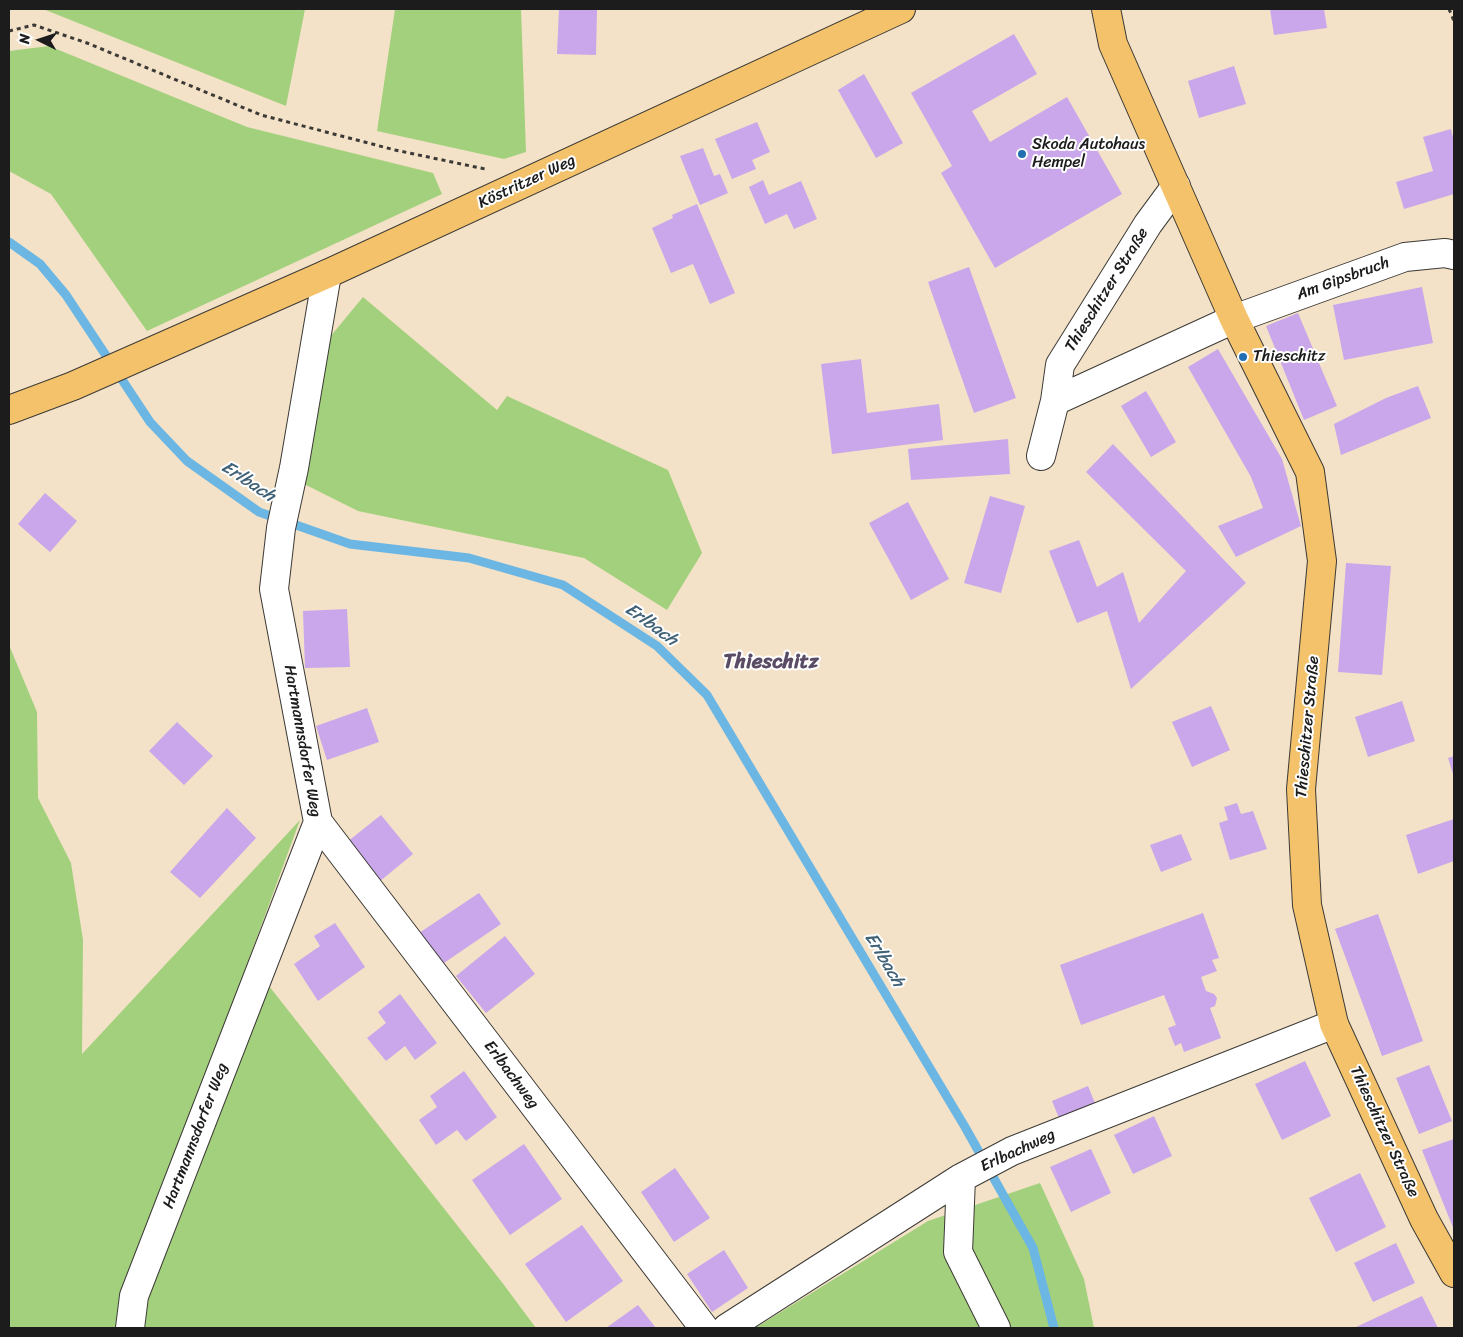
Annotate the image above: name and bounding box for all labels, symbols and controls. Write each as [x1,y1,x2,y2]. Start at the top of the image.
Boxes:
north arrow [15,15,65,65]
text: N [12,33,37,45]
place label: Skoda Autohaus Hempel [1032,135,1145,173]
marker: Skoda Autohaus Hempel [1016,148,1028,160]
street label: Köstritzer Weg [475,151,579,213]
street label: Thieschitzer Straße [1061,224,1153,356]
street label: Am Gipsbruch [1294,253,1392,305]
place label: Thieschitz [1253,347,1326,367]
marker: Thieschitz [1237,351,1249,363]
water label: Erlbach [217,457,279,507]
water label: Erlbach [621,599,681,651]
district label: Thieschitz [723,650,819,676]
street label: Thieschitzer Straße [1292,655,1324,799]
street label: Hartmannsdorfer Weg [279,663,325,819]
water label: Erlbach [859,929,909,991]
street label: Erlbachweg [479,1037,543,1113]
street label: Hartmannsdorfer Weg [159,1060,233,1212]
street label: Thieschitzer Straße [1345,1063,1423,1201]
street label: Erlbachweg [978,1125,1058,1177]

